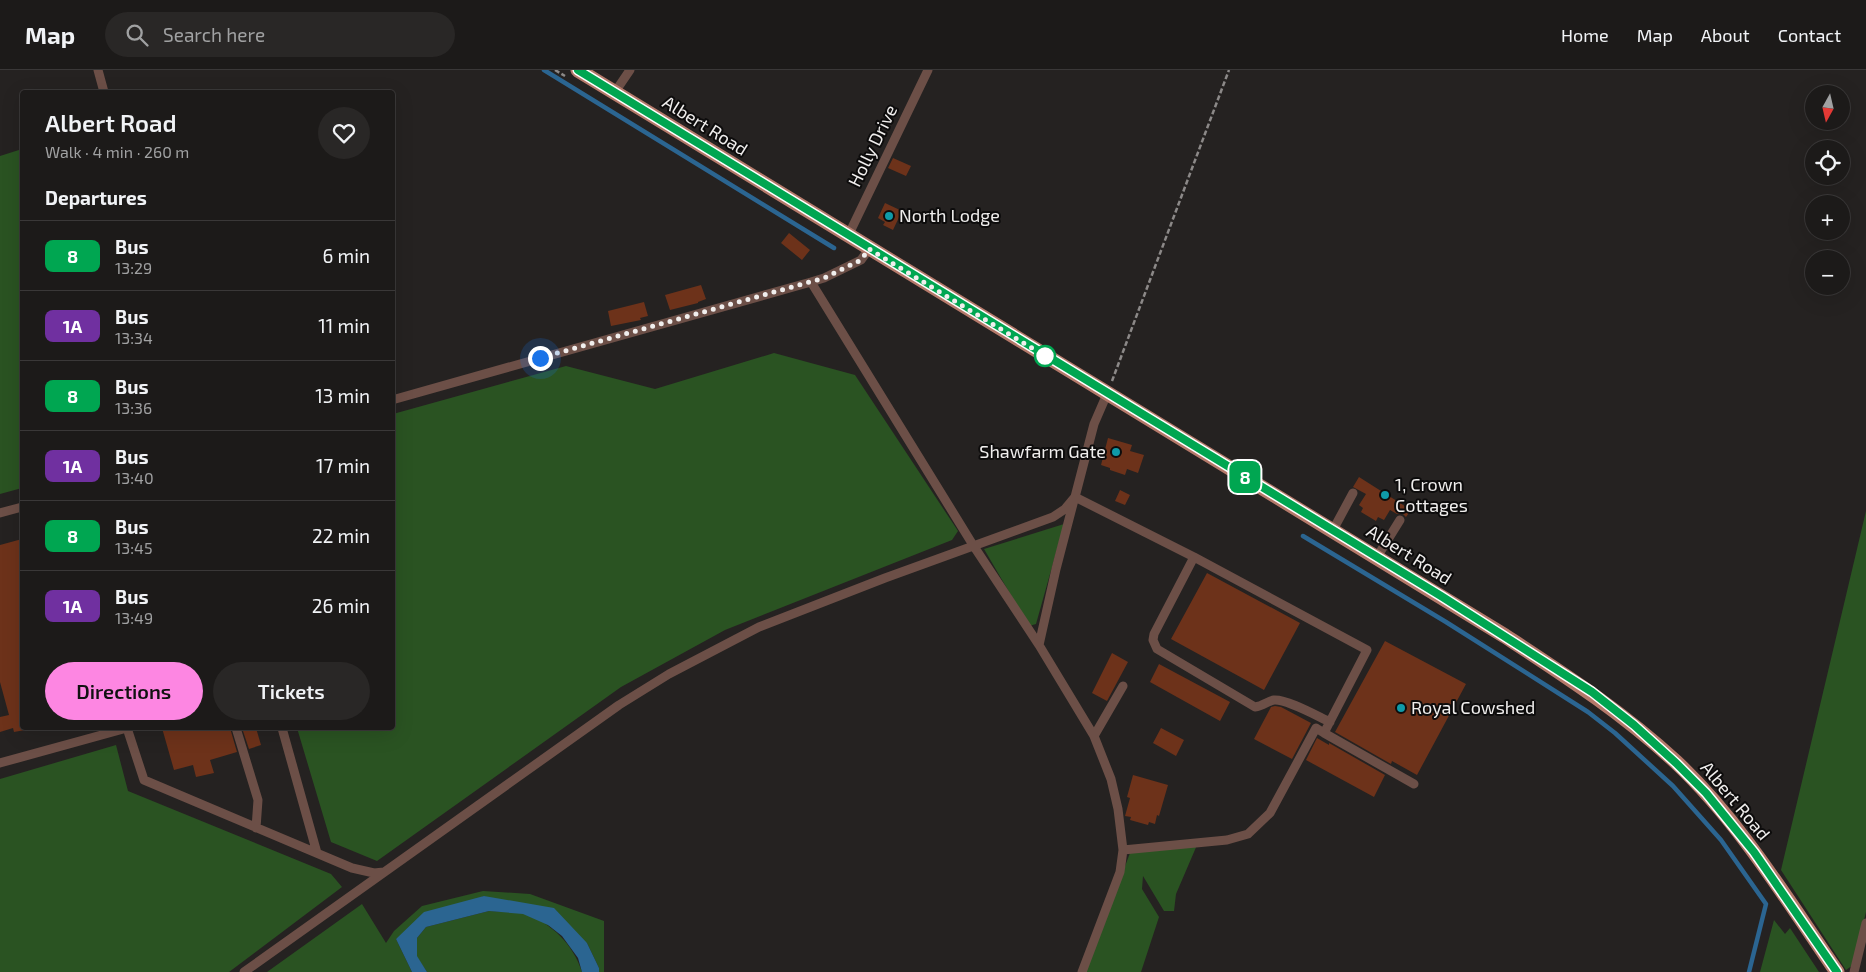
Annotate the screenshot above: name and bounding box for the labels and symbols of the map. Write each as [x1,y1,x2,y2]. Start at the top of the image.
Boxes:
north arrow [1805,85,1850,130]
street label: Albert Road [659,90,752,160]
street label: Holly Drive [843,101,901,190]
place label: North Lodge [899,204,1000,226]
marker: North Lodge [883,210,895,222]
unlabelled marker [1034,345,1056,367]
your location [528,346,553,371]
place label: Shawfarm Gate [979,440,1106,462]
marker: Shawfarm Gate [1110,446,1122,458]
line badge: 8 [1229,461,1261,493]
place label: 1, Crown Cottages [1395,473,1468,516]
marker: 1, Crown Cottages [1379,489,1391,501]
street label: Albert Road [1363,519,1456,589]
place label: Royal Cowshed [1411,696,1535,718]
marker: Royal Cowshed [1395,702,1407,714]
street label: Albert Road [1696,757,1775,844]

